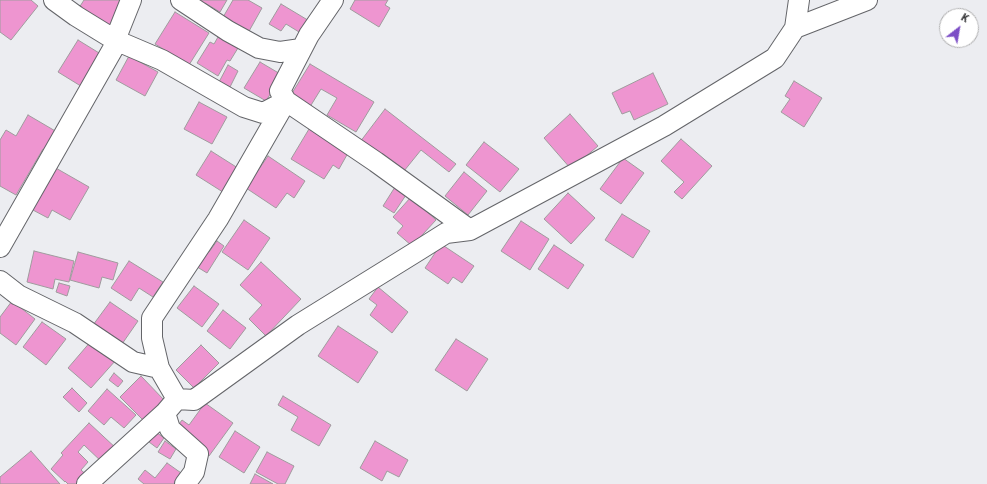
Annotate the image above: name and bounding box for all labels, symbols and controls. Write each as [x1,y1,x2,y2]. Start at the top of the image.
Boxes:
north arrow [939,8,979,48]
text: K [958,10,972,26]

